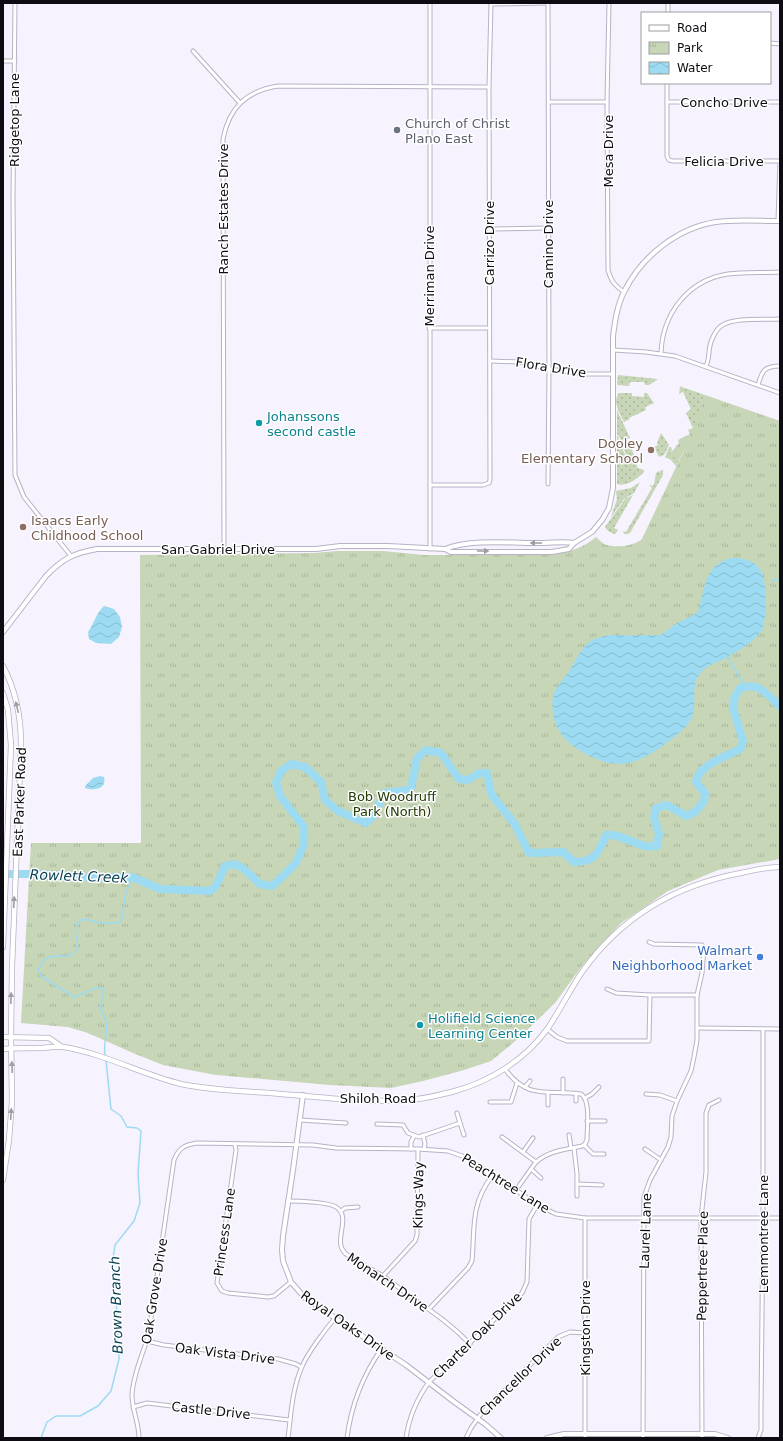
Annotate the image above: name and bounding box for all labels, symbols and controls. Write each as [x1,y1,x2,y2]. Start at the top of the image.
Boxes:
legend [641,12,771,84]
text: Road [677,21,707,35]
text: Park [677,41,703,55]
text: Water [677,61,713,75]
street label: Ridgetop Lane [7,73,22,167]
street label: Concho Drive [680,95,768,110]
street label: Mesa Drive [601,115,616,187]
place label: Church of Christ Plano East [405,116,510,146]
marker: Church of Christ Plano East [392,125,402,135]
street label: Ranch Estates Drive [216,143,231,275]
street label: Felicia Drive [684,154,764,169]
street label: Camino Drive [541,200,556,288]
street label: Carrizo Drive [482,201,497,285]
street label: Merriman Drive [422,226,437,326]
street label: Flora Drive [515,355,587,380]
place label: Johanssons second castle [266,409,356,439]
marker: Johanssons second castle [254,418,264,428]
place label: Dooley Elementary School [521,436,643,466]
marker: Dooley Elementary School [646,445,656,455]
place label: Isaacs Early Childhood School [31,513,143,543]
marker: Isaacs Early Childhood School [18,522,28,532]
one-way arrow [529,540,542,546]
street label: San Gabriel Drive [161,542,275,557]
one-way arrow [477,548,490,554]
one-way arrow [14,701,20,713]
street label: East Parker Road [10,747,29,857]
park label: Bob Woodruff Park (North) [348,789,437,819]
water label: Rowlett Creek [29,866,129,886]
one-way arrow [11,896,18,908]
place label: Walmart Neighborhood Market [612,943,752,973]
marker: Walmart Neighborhood Market [755,952,765,962]
one-way arrow [8,991,14,1004]
place label: Holifield Science Learning Center [428,1011,536,1041]
marker: Holifield Science Learning Center [415,1020,425,1030]
one-way arrow [8,1061,15,1073]
street label: Shiloh Road [340,1091,416,1106]
one-way arrow [8,1108,15,1120]
street label: Peachtree Lane [459,1150,552,1216]
street label: Kings Way [410,1161,427,1229]
street label: Lemmontree Lane [756,1175,771,1293]
street label: Princess Lane [211,1187,238,1277]
street label: Laurel Lane [637,1193,654,1269]
street label: Peppertree Place [694,1211,711,1321]
street label: Oak Grove Drive [139,1237,170,1345]
street label: Monarch Drive [344,1250,431,1315]
water label: Brown Branch [106,1256,126,1354]
street label: Kingston Drive [578,1280,593,1376]
street label: Royal Oaks Drive [298,1287,398,1363]
street label: Charter Oak Drive [430,1289,525,1382]
street label: Chancellor Drive [476,1333,564,1419]
street label: Oak Vista Drive [174,1340,276,1367]
street label: Castle Drive [171,1399,251,1422]

